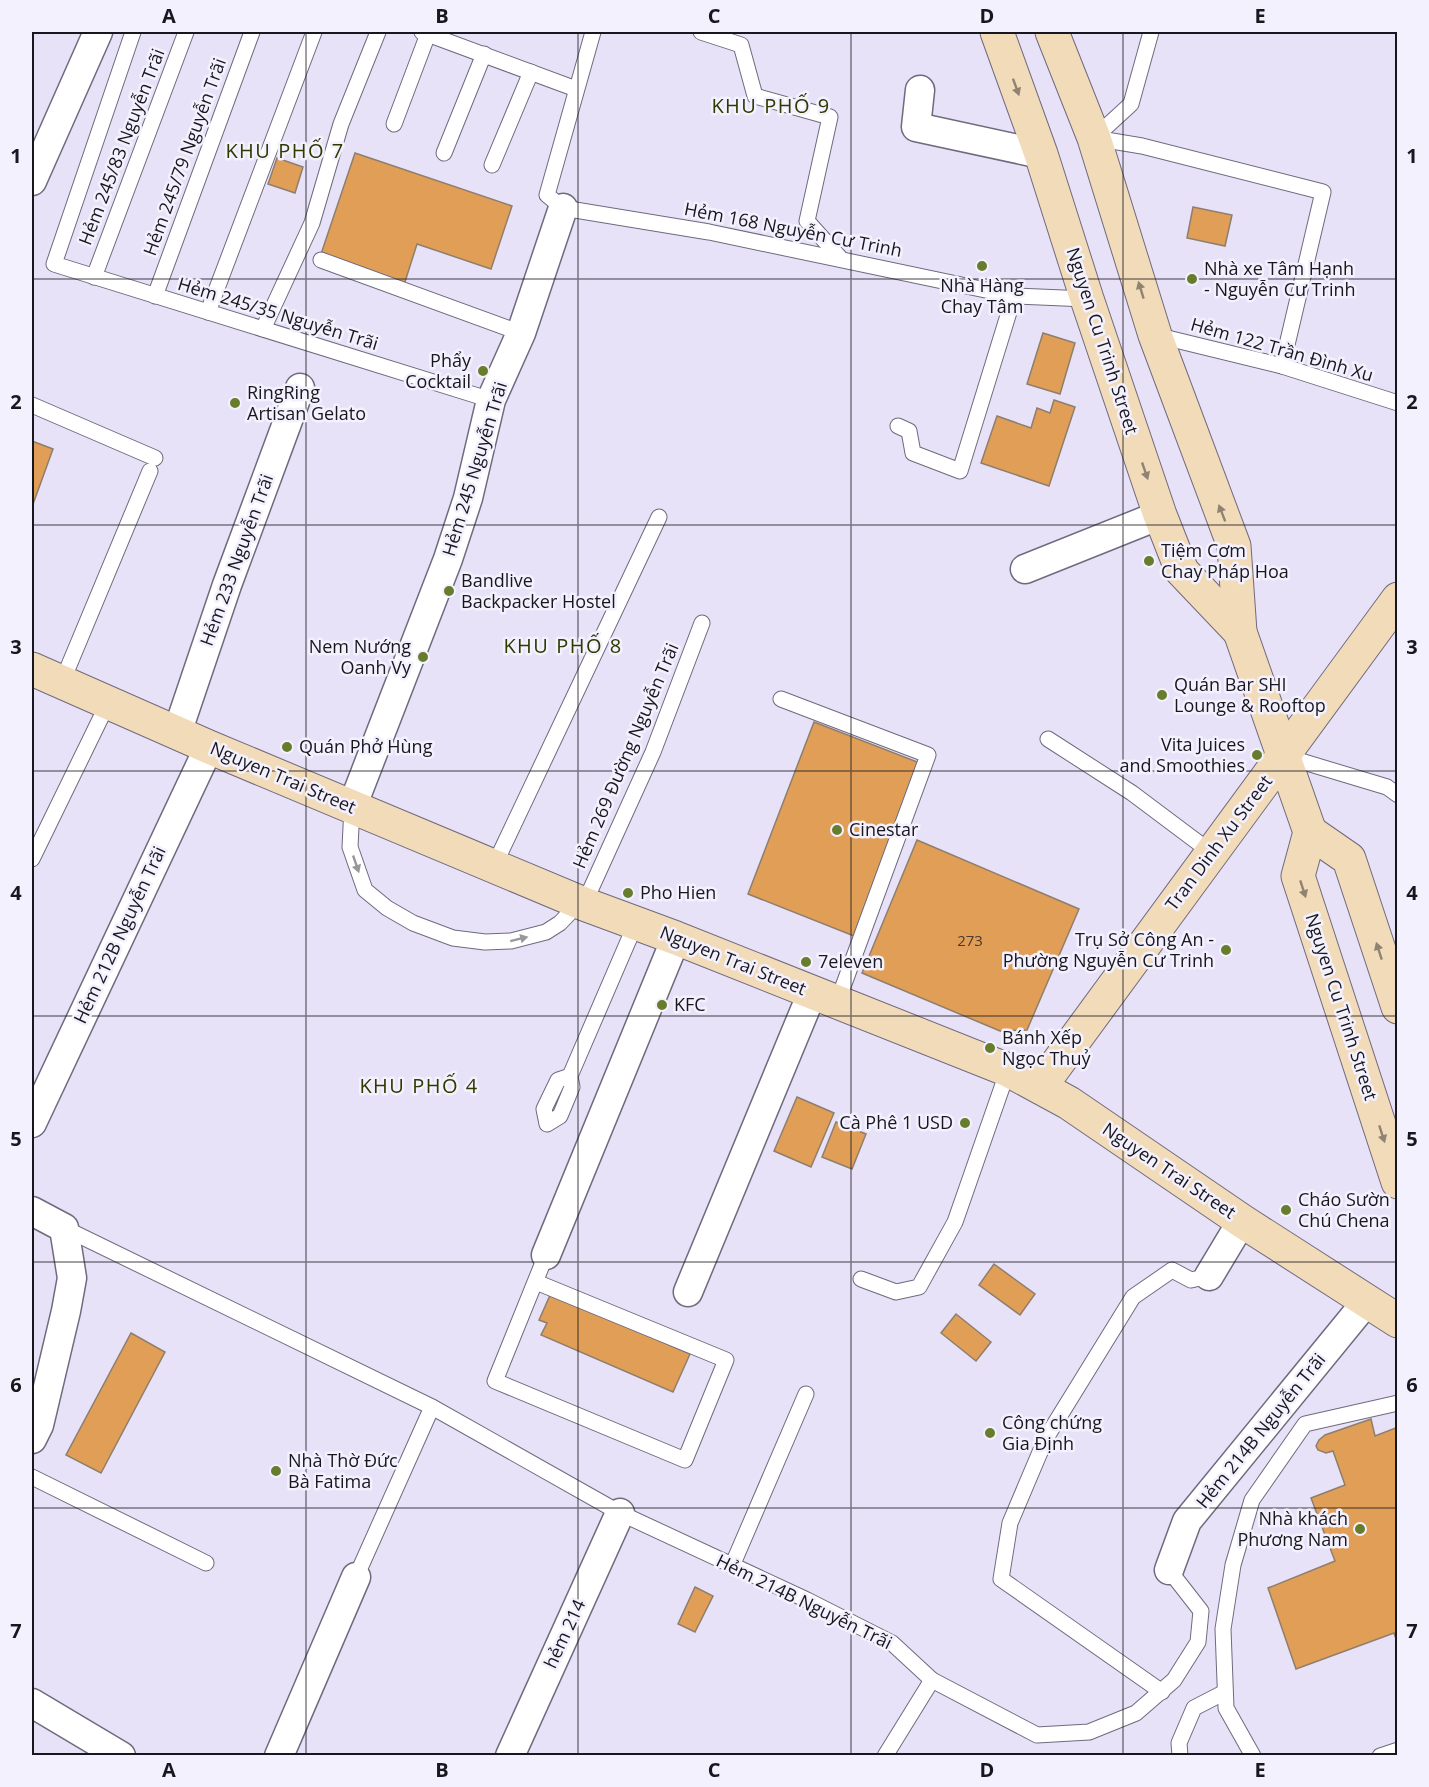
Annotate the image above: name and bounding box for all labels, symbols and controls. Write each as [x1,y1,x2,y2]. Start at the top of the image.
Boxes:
text: A [162,2,176,29]
text: B [435,2,449,29]
text: C [708,2,721,29]
text: D [980,2,994,29]
text: E [1254,2,1266,29]
street label: Hẻm 245/83 Nguyễn Trãi [73,45,170,248]
street label: Hẻm 245/79 Nguyễn Trãi [137,55,231,259]
one-way arrow [1012,78,1022,96]
district label: KHU PHỐ 9 [711,92,831,119]
district label: KHU PHỐ 7 [225,137,345,164]
text: 1 [10,142,22,169]
text: 1 [1406,142,1418,169]
street label: Hẻm 168 Nguyễn Cư Trinh [682,196,904,262]
street label: Nguyen Cu Trinh Street [1061,244,1145,437]
place label: Nhà xe Tâm Hạnh - Nguyễn Cư Trinh [1204,256,1356,301]
marker: Nhà Hàng Chay Tâm [975,259,989,273]
street label: Hẻm 245/35 Nguyễn Trãi [175,271,381,355]
marker: Nhà xe Tâm Hạnh - Nguyễn Cư Trinh [1185,272,1199,286]
place label: Nhà Hàng Chay Tâm [940,273,1024,318]
one-way arrow [1136,281,1145,299]
street label: Hẻm 122 Trần Ðình Xu [1188,311,1376,387]
place label: Phẩy Cocktail [405,348,472,393]
marker: Phẩy Cocktail [476,364,490,378]
street label: Hẻm 245 Nguyễn Trãi [436,379,512,559]
place label: RingRing Artisan Gelato [247,380,366,425]
text: 2 [10,388,22,415]
text: 2 [1406,388,1418,415]
marker: RingRing Artisan Gelato [228,396,242,410]
one-way arrow [1141,462,1150,480]
street label: Hẻm 233 Nguyễn Trãi [194,470,278,649]
one-way arrow [1217,504,1226,522]
place label: Tiệm Cơm Chay Pháp Hoa [1161,538,1289,583]
marker: Tiệm Cơm Chay Pháp Hoa [1142,554,1156,568]
place label: Bandlive Backpacker Hostel [461,568,616,613]
marker: Bandlive Backpacker Hostel [442,584,456,598]
district label: KHU PHỐ 8 [503,632,623,659]
text: 3 [10,633,22,660]
text: 3 [1406,633,1418,660]
place label: Nem Nướng Oanh Vy [309,634,412,679]
street label: Hẻm 269 Đường Nguyễn Trãi [567,639,684,872]
marker: Nem Nướng Oanh Vy [416,650,430,664]
place label: Quán Bar SHI Lounge & Rooftop [1174,672,1326,717]
marker: Quán Bar SHI Lounge & Rooftop [1155,688,1169,702]
place label: Vita Juices and Smoothies [1119,732,1245,777]
place label: Quán Phở Hùng [299,734,433,758]
street label: Nguyen Trai Street [207,736,360,819]
marker: Quán Phở Hùng [280,740,294,754]
marker: Vita Juices and Smoothies [1250,748,1264,762]
street label: Tran Dinh Xu Street [1159,770,1277,915]
place label: Cinestar [849,817,919,841]
marker: Cinestar [830,823,844,837]
street label: Hẻm 212B Nguyễn Trãi [67,842,171,1027]
one-way arrow [351,855,361,873]
text: 4 [10,879,22,906]
text: 4 [1406,879,1418,906]
place label: Pho Hien [640,880,716,904]
one-way arrow [1298,880,1308,898]
marker: Pho Hien [621,886,635,900]
street label: Nguyen Cu Trinh Street [1300,910,1384,1103]
street label: Nguyen Trai Street [657,920,810,1000]
place label: Trụ Sở Công An - Phường Nguyễn Cư Trinh [1003,927,1214,972]
house number: 273 [957,930,983,950]
one-way arrow [510,933,528,943]
one-way arrow [1374,942,1384,960]
marker: Trụ Sở Công An - Phường Nguyễn Cư Trinh [1219,943,1233,957]
place label: 7eleven [818,949,883,973]
marker: 7eleven [799,955,813,969]
place label: KFC [674,992,706,1016]
marker: KFC [655,998,669,1012]
place label: Bánh Xếp Ngọc Thuỷ [1002,1025,1091,1070]
marker: Bánh Xếp Ngọc Thuỷ [983,1041,997,1055]
district label: KHU PHỐ 4 [359,1072,479,1099]
place label: Cà Phê 1 USD [839,1110,953,1134]
marker: Cà Phê 1 USD [958,1116,972,1130]
street label: Nguyen Trai Street [1098,1117,1241,1224]
text: 5 [10,1125,22,1152]
one-way arrow [1378,1125,1387,1143]
text: 5 [1406,1125,1418,1152]
place label: Cháo Sườn Chú Chena [1298,1187,1390,1232]
marker: Cháo Sườn Chú Chena [1279,1203,1293,1217]
street label: Hẻm 214B Nguyễn Trãi [1190,1348,1330,1513]
text: 6 [10,1371,22,1398]
text: 6 [1406,1371,1418,1398]
place label: Công chứng Gia Định [1002,1410,1102,1455]
marker: Công chứng Gia Định [983,1426,997,1440]
place label: Nhà Thờ Đức Bà Fatima [288,1448,398,1493]
marker: Nhà Thờ Đức Bà Fatima [269,1464,283,1478]
place label: Nhà khách Phương Nam [1238,1506,1348,1551]
marker: Nhà khách Phương Nam [1353,1522,1367,1536]
street label: Hẻm 214B Nguyễn Trãi [712,1548,896,1654]
street label: hẻm 214 [538,1595,590,1672]
text: 7 [10,1617,22,1644]
text: 7 [1406,1617,1418,1644]
text: A [162,1756,176,1783]
text: B [435,1756,449,1783]
text: C [708,1756,721,1783]
text: D [980,1756,994,1783]
text: E [1254,1756,1266,1783]

